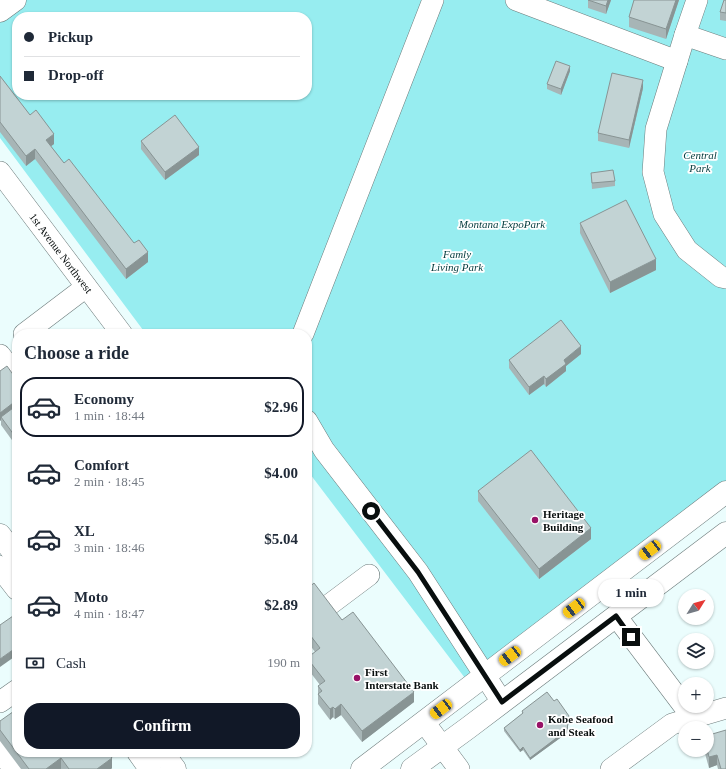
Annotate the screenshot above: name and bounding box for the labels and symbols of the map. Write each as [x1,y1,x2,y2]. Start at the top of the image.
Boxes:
park label: Central Park [683,149,717,174]
street label: 1st Avenue Northwest [27,211,95,295]
park label: Montana ExpoPark [458,218,546,230]
park label: Famly Living Park [430,248,484,273]
route start [362,502,380,520]
place label: Heritage Building [543,508,584,533]
marker: Heritage Building [530,515,540,525]
car [637,538,663,562]
callout: 1 min [598,579,664,607]
north arrow [678,589,714,625]
car [561,596,587,620]
route end [622,628,640,646]
car [497,644,523,668]
place label: First Interstate Bank [365,666,440,691]
marker: First Interstate Bank [352,673,362,683]
car [428,697,454,721]
place label: Kobe Seafood and Steak [548,713,613,738]
marker: Kobe Seafood and Steak [535,720,545,730]

